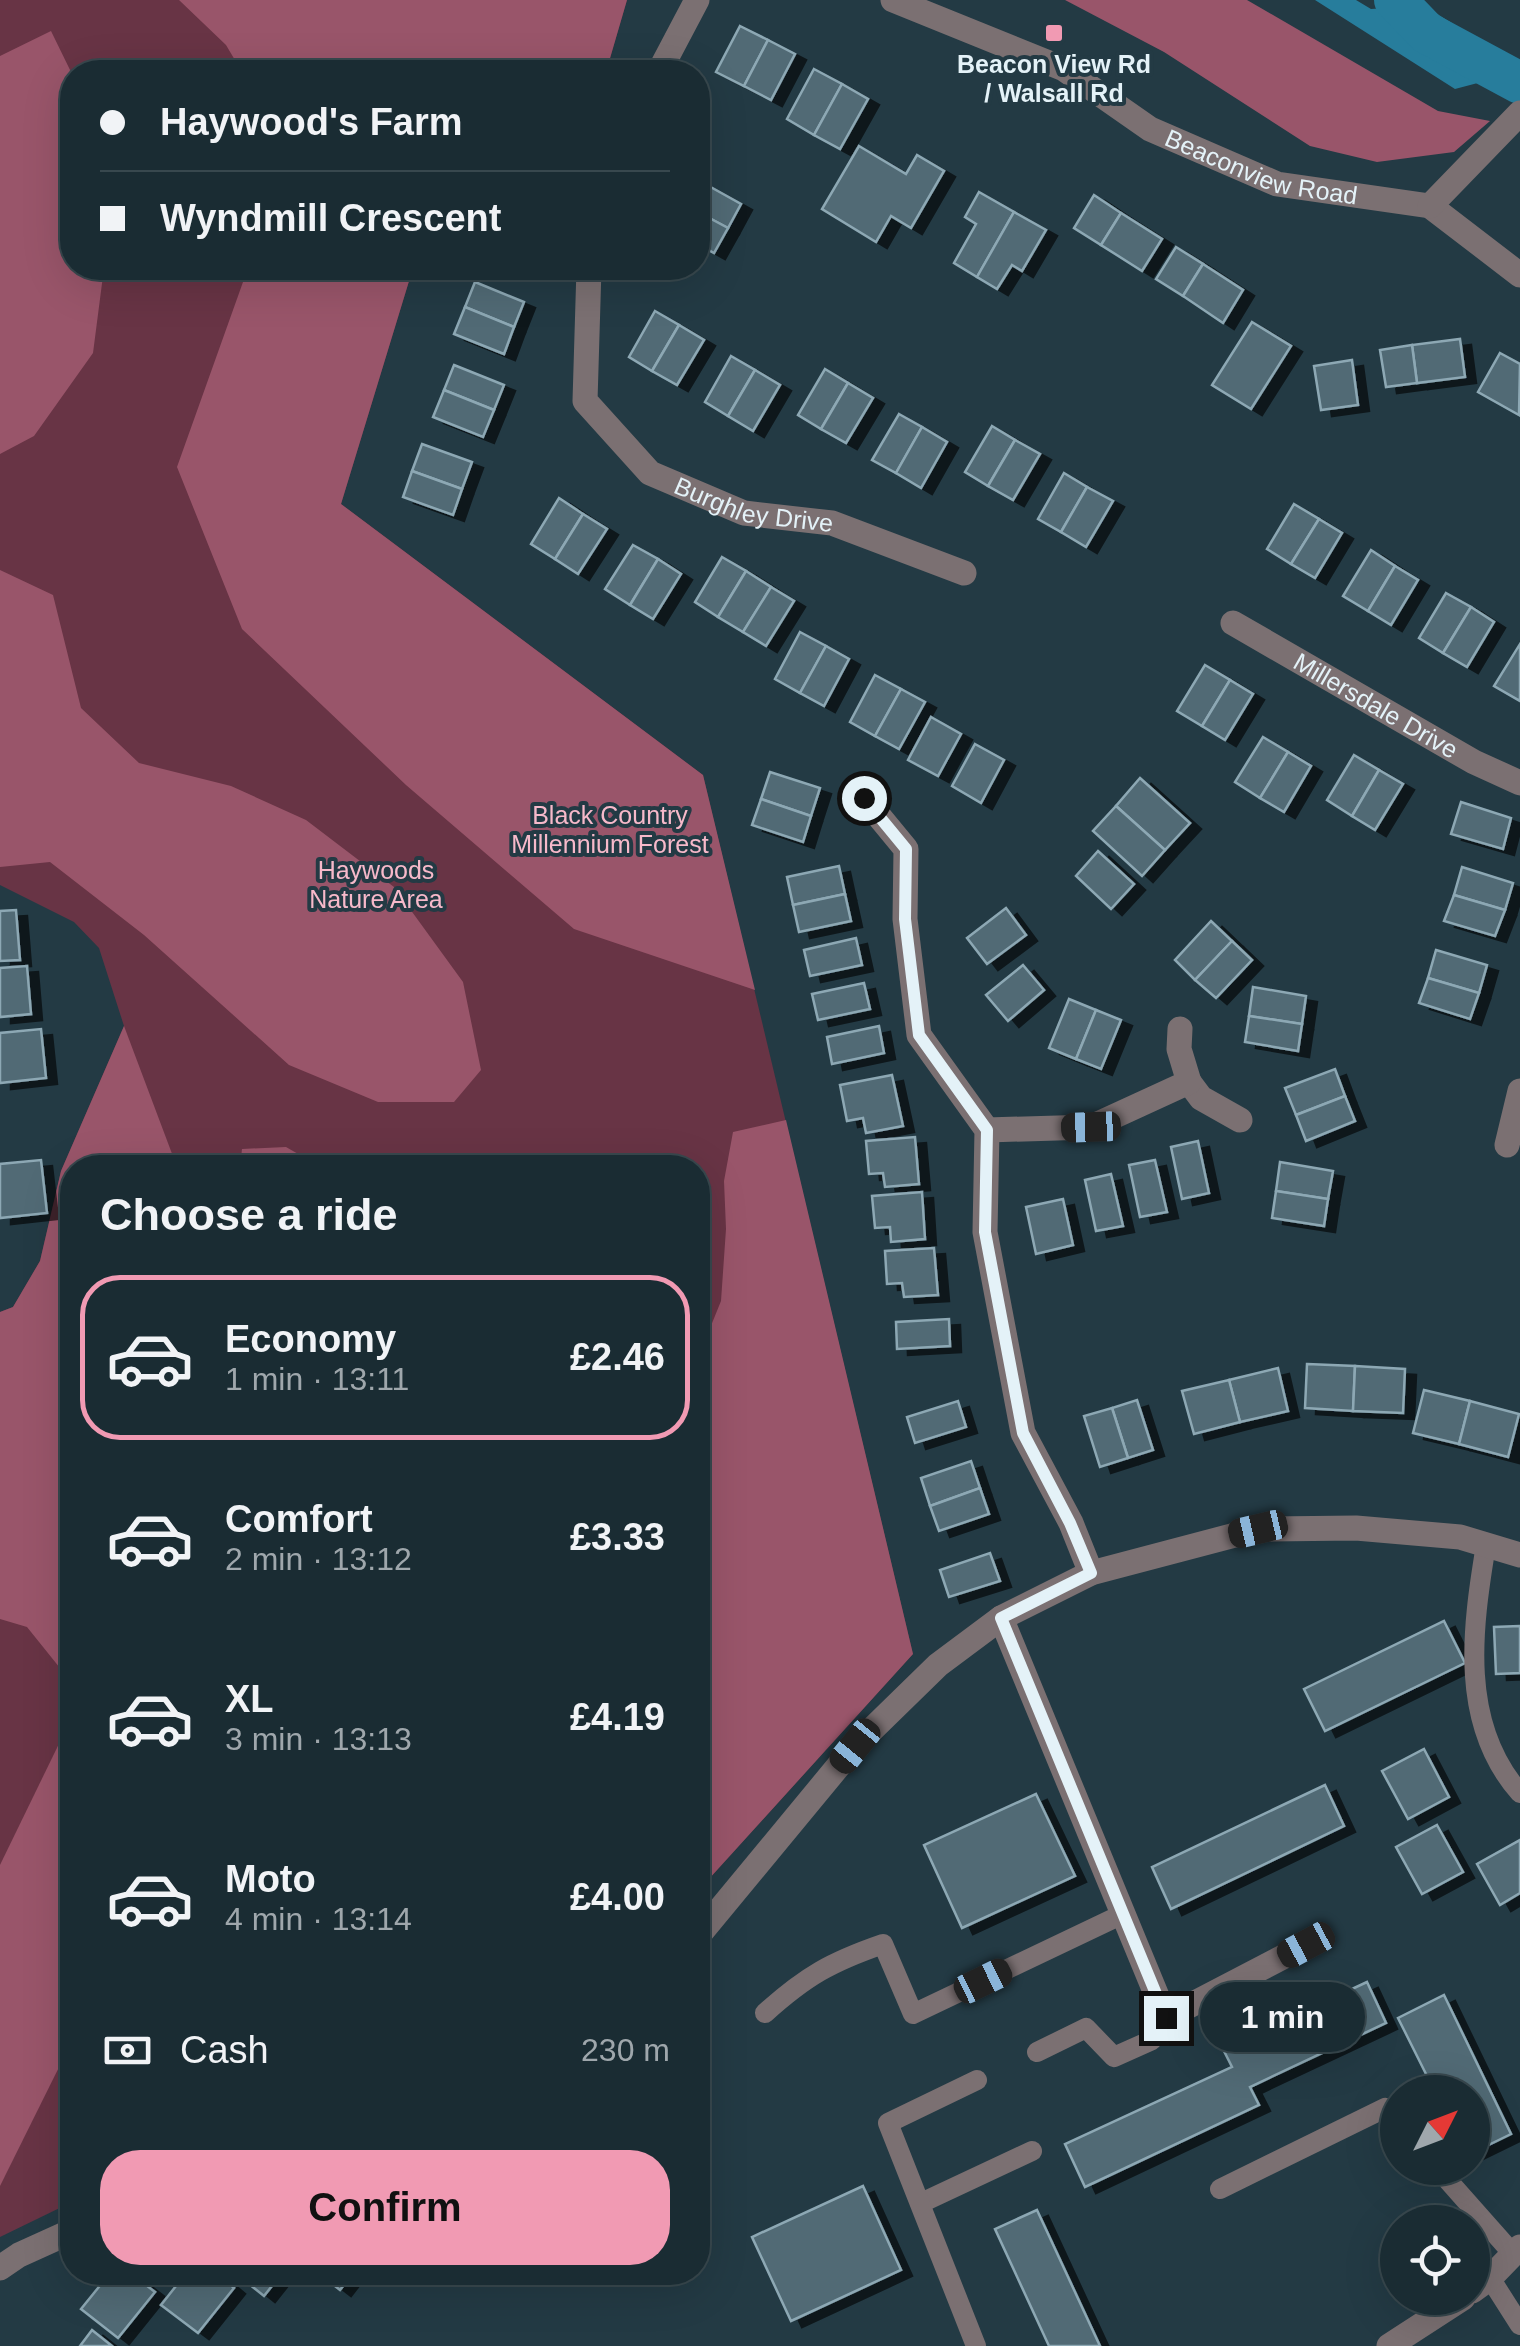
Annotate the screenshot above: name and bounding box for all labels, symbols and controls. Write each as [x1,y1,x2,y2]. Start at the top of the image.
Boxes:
marker: Beacon View Rd / Walsall Rd [1043,22,1065,44]
place label: Beacon View Rd / Walsall Rd [957,50,1151,107]
text: Haywood's Farm [160,101,463,143]
street label: Beaconview Road [1161,123,1359,209]
text: Wyndmill Crescent [160,197,501,239]
street label: Burghley Drive [670,471,835,537]
street label: Millersdale Drive [1289,647,1463,764]
route start [842,776,887,821]
park label: Black Country Millennium Forest [511,801,709,858]
park label: Haywoods Nature Area [309,856,443,913]
car [1060,1111,1122,1143]
text: Choose a ride [100,1189,398,1240]
icon: car [105,1313,195,1403]
text: Economy [225,1318,396,1360]
text: £2.46 [570,1336,665,1378]
text: 1 min · 13:11 [225,1361,409,1397]
icon: car [105,1493,195,1583]
text: Comfort [225,1498,373,1540]
car [1225,1508,1291,1550]
text: £3.33 [570,1516,665,1558]
text: 2 min · 13:12 [225,1541,412,1577]
icon: car [105,1673,195,1763]
text: XL [225,1678,274,1720]
text: £4.19 [570,1696,665,1738]
car [824,1713,886,1779]
text: 3 min · 13:13 [225,1721,412,1757]
icon: car [105,1853,195,1943]
text: Moto [225,1858,316,1900]
text: £4.00 [570,1876,665,1918]
text: 4 min · 13:14 [225,1901,412,1937]
car [1272,1918,1340,1972]
car [949,1954,1017,2008]
callout: 1 min [1201,1983,1366,2053]
route end [1144,1996,1189,2041]
text: 1 min [1241,1999,1324,2035]
icon: cash [100,2023,155,2078]
text: Cash [180,2029,269,2071]
text: 230 m [581,2032,670,2068]
north arrow [1380,2075,1490,2185]
map controls [1380,2075,1490,2315]
button: Confirm [100,2150,670,2265]
button: locate [1380,2205,1490,2315]

